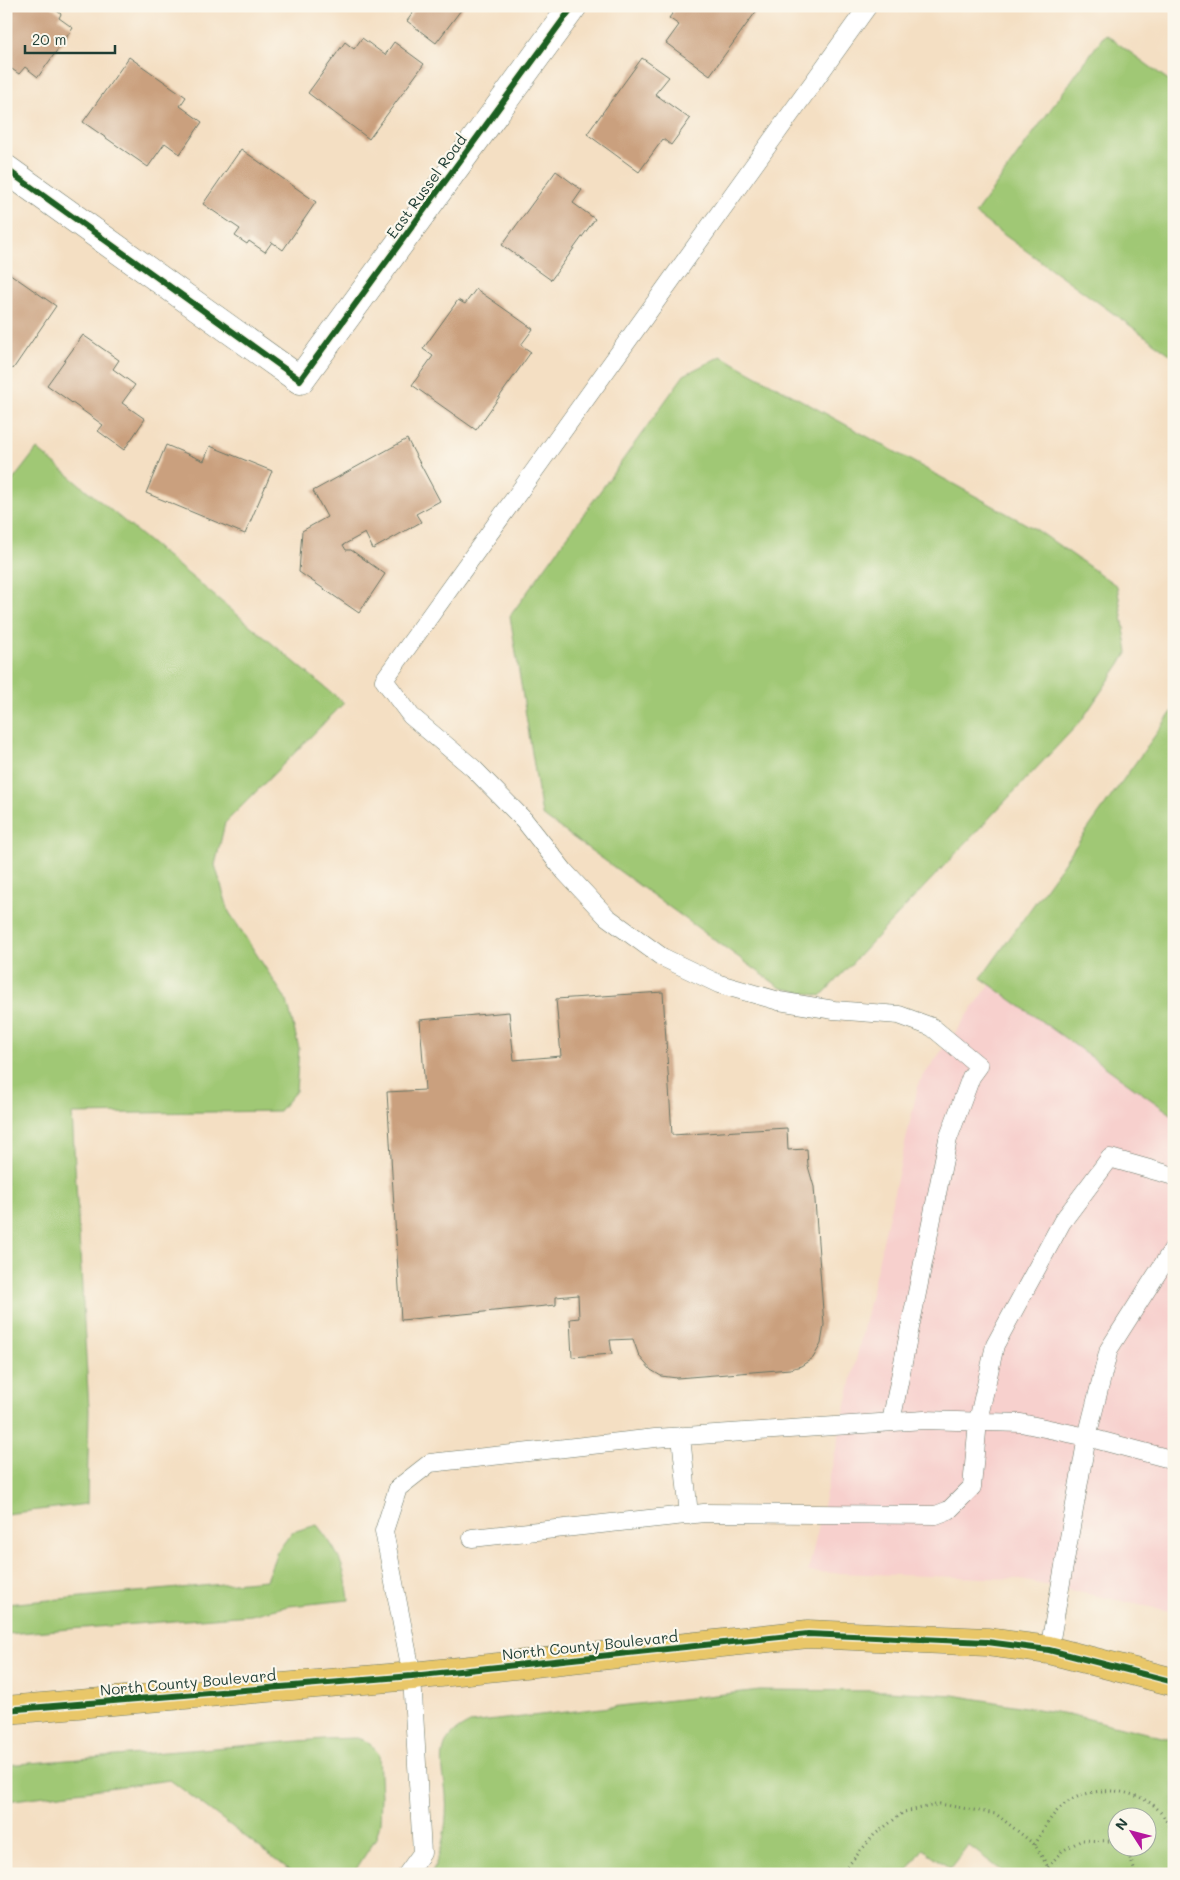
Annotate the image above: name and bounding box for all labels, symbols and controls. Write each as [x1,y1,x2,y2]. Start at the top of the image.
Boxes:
scale bar [25,22,115,54]
text: 20 m [32,29,66,49]
street label: East Russel Road [381,130,471,242]
street label: North County Boulevard [501,1626,679,1664]
street label: North County Boulevard [99,1664,277,1700]
north arrow [1108,1808,1158,1858]
text: N [1110,1814,1132,1834]

